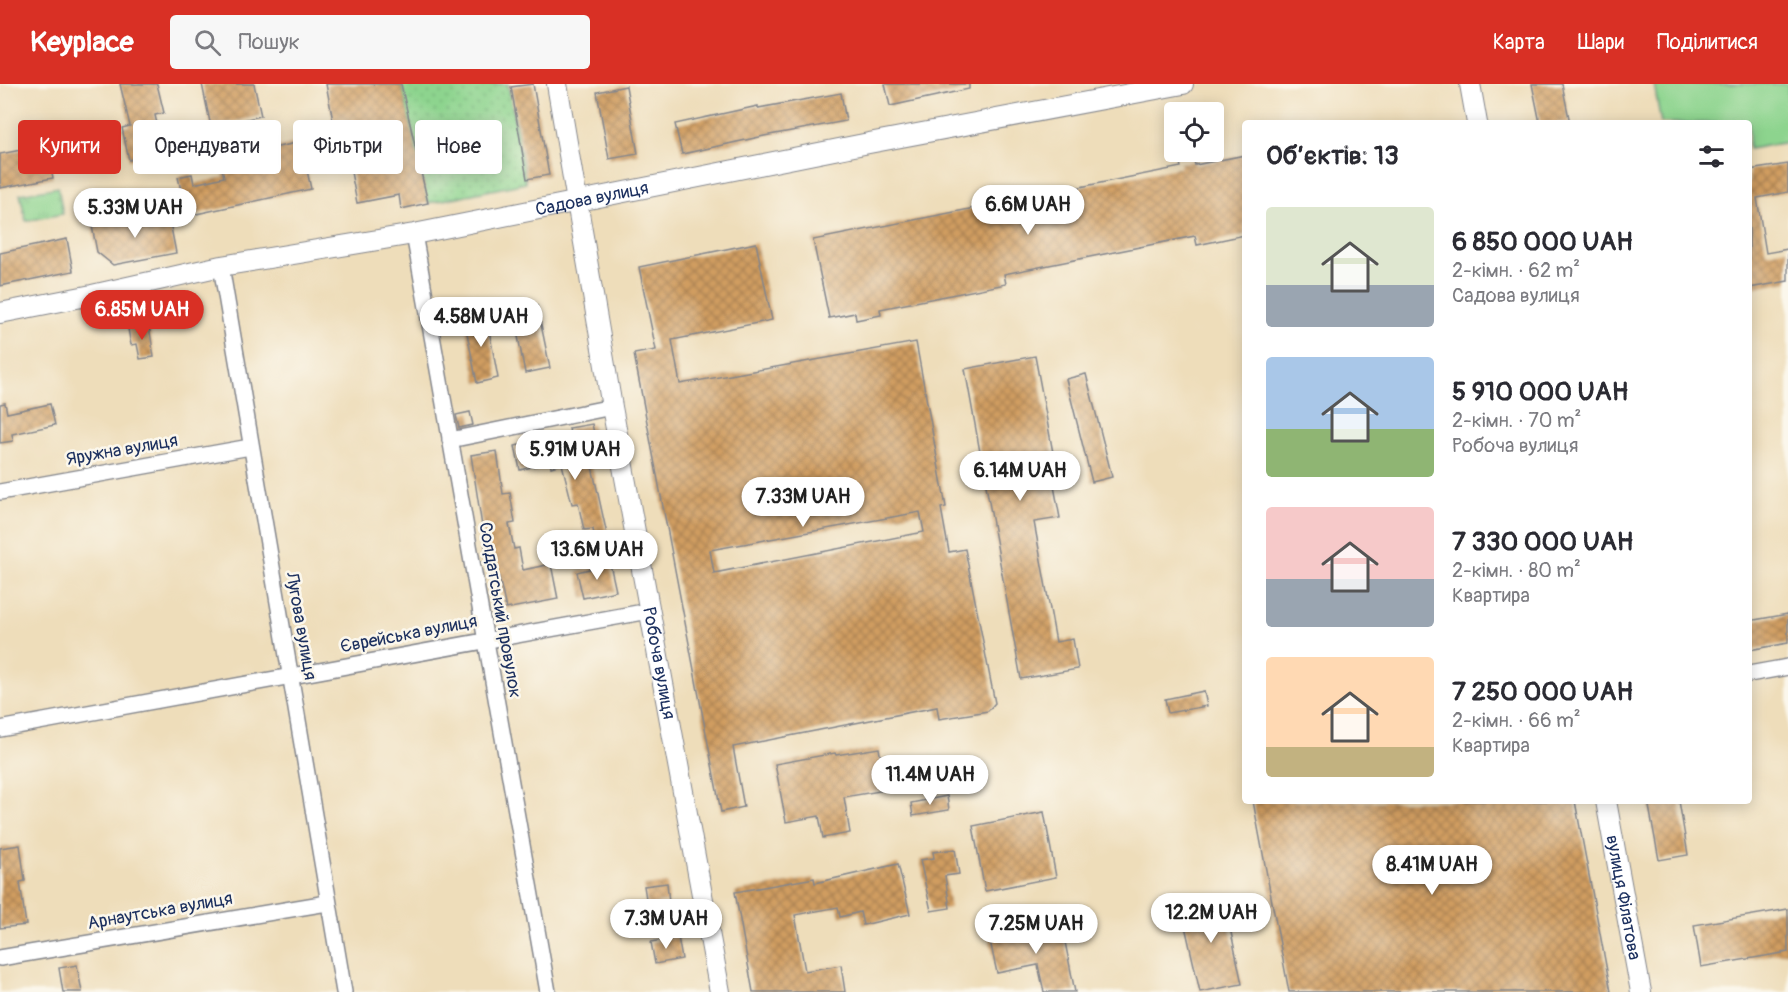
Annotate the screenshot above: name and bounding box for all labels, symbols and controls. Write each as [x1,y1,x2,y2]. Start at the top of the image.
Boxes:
search box [170,15,590,69]
text: Keyplace [30,25,134,60]
icon: search [191,26,224,59]
text: Пошук [239,28,300,56]
text: Карта [1493,29,1545,56]
text: Шари [1578,29,1624,56]
text: Поділитися [1657,29,1758,56]
map controls [1164,102,1224,162]
button: locate [1164,102,1224,162]
chip: Купити [18,120,121,174]
chip: Орендувати [133,120,281,174]
chip: Фільтри [293,120,403,174]
chip: Нове [415,120,502,174]
text: Об’єктів: 13 [1266,140,1399,172]
icon: filters [1695,140,1728,173]
street label: Садова вулиця [533,176,650,221]
pin: 6.6M UAH [966,185,1090,236]
pin: 5.33M UAH [66,188,204,239]
text: 6.6M UAH [985,192,1071,217]
text: 5.33M UAH [87,195,183,220]
text: 6 850 000 UAH [1452,226,1633,258]
icon: home [1314,231,1386,303]
text: 2-кімн. · 62 m² [1452,258,1580,283]
text: Садова вулиця [1452,283,1580,308]
pin: 6.85M UAH [73,290,211,341]
text: 6.85M UAH [95,297,189,322]
pin: 4.58M UAH [412,297,550,348]
text: 4.58M UAH [434,304,528,329]
text: 5 910 000 UAH [1452,376,1628,408]
icon: home [1314,381,1386,453]
text: 2-кімн. · 70 m² [1452,408,1581,433]
street label: Яружна вулиця [64,429,180,471]
pin: 5.91M UAH [506,430,644,481]
text: Робоча вулиця [1452,433,1578,458]
text: 5.91M UAH [530,437,620,462]
pin: 6.14M UAH [951,451,1089,502]
text: 6.14M UAH [973,458,1067,483]
pin: 7.33M UAH [734,477,872,528]
text: 7.33M UAH [756,484,850,509]
street label: Солдатський провулок [473,520,527,700]
text: 7 330 000 UAH [1452,526,1633,558]
pin: 13.6M UAH [528,530,666,581]
icon: home [1314,531,1386,603]
text: 13.6M UAH [551,537,643,562]
text: 2-кімн. · 80 m² [1452,558,1581,583]
street label: Лугова вулиця [280,569,322,682]
text: Квартира [1452,583,1530,608]
street label: Робоча вулиця [638,605,681,721]
street label: Єврейська вулиця [339,610,479,658]
text: 7 250 000 UAH [1452,676,1633,708]
icon: home [1314,681,1386,753]
text: 2-кімн. · 66 m² [1452,708,1580,733]
text: Квартира [1452,733,1530,758]
pin: 11.4M UAH [861,755,999,806]
text: 11.4M UAH [885,762,975,787]
street label: вулиця Філатова [1601,833,1646,962]
pin: 8.41M UAH [1363,845,1501,896]
text: 8.41M UAH [1386,852,1478,877]
street label: Арнаутська вулиця [86,887,234,935]
pin: 12.2M UAH [1142,893,1280,944]
pin: 7.3M UAH [604,899,728,950]
text: 12.2M UAH [1165,900,1257,925]
pin: 7.25M UAH [967,904,1105,955]
text: 7.3M UAH [624,906,708,931]
text: 7.25M UAH [989,911,1083,936]

